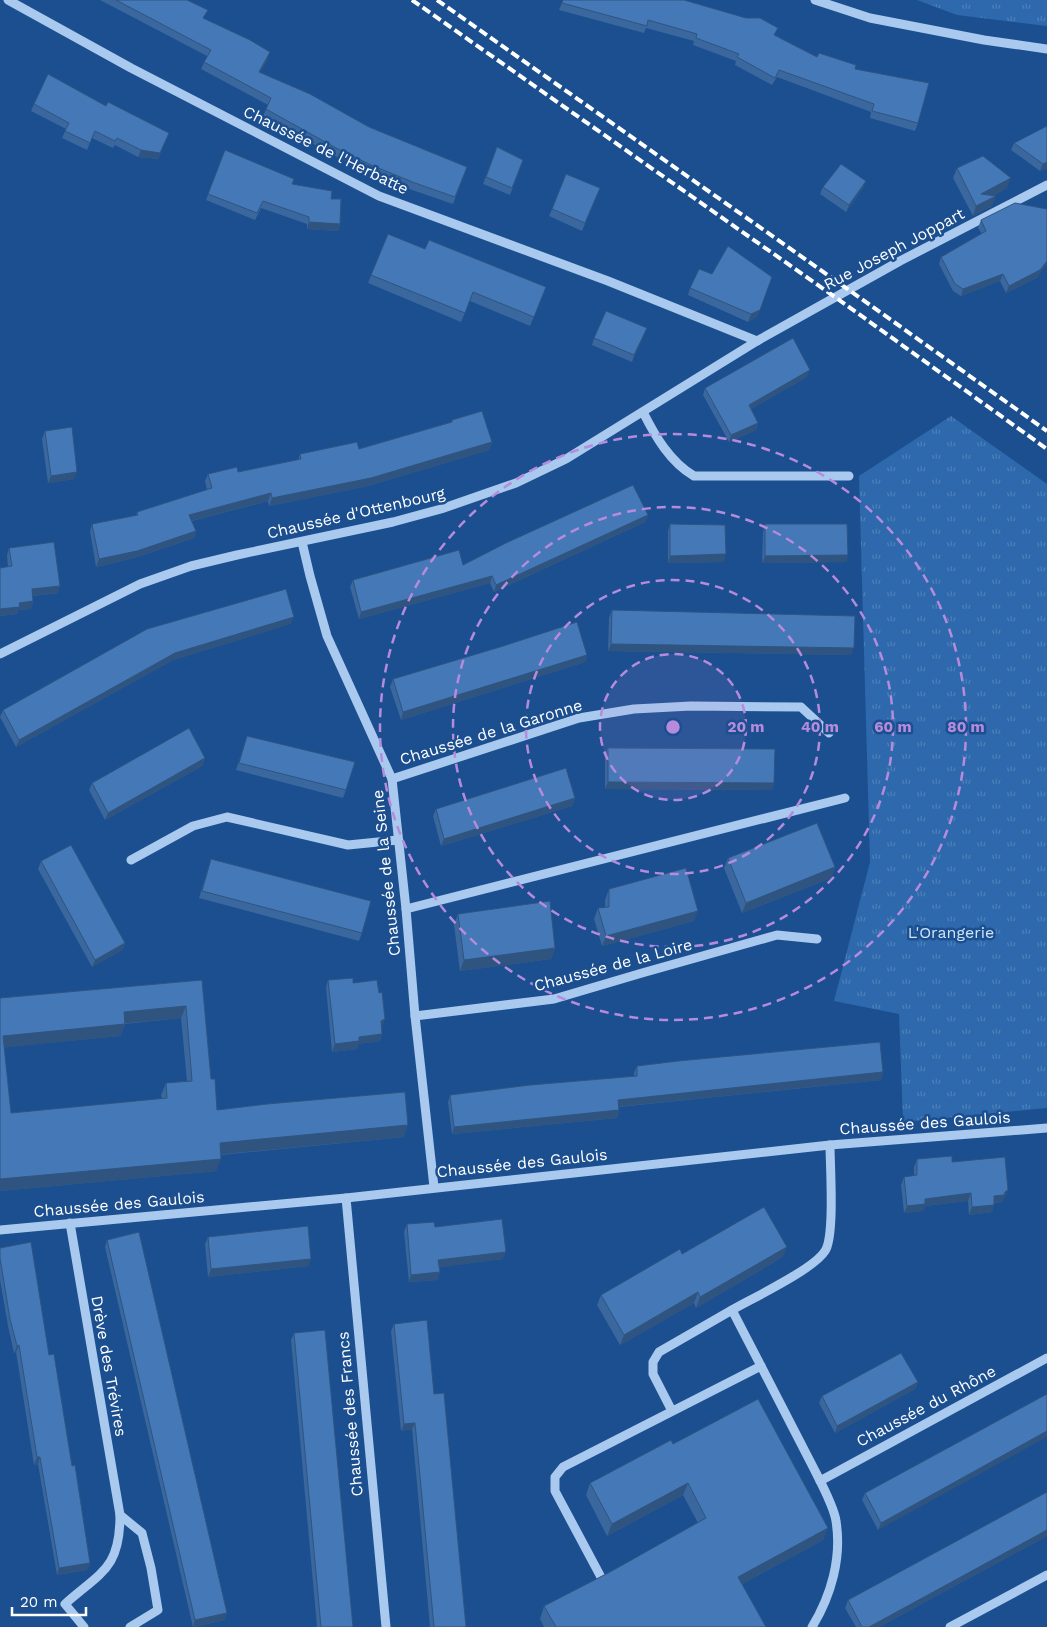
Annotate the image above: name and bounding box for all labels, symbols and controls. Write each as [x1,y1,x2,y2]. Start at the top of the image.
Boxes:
street label: Chaussée de l'Herbatte [240,102,412,198]
street label: Rue Joseph Joppart [821,204,968,294]
street label: Chaussée d'Ottenbourg [265,483,447,543]
street label: Chaussée de la Garonne [397,695,585,769]
centre of rings [664,718,682,736]
text: 20 m [727,718,765,736]
text: 40 m [801,718,839,736]
text: 60 m [874,718,912,736]
text: 80 m [947,718,985,736]
street label: Chaussée de la Seine [368,789,404,957]
park label: L'Orangerie [908,923,994,942]
street label: Chaussée de la Loire [532,935,694,995]
street label: Chaussée des Gaulois [839,1108,1011,1138]
street label: Chaussée des Gaulois [436,1145,608,1181]
street label: Chaussée des Gaulois [33,1187,205,1221]
street label: Drève des Trévires [87,1294,131,1438]
street label: Chaussée des Francs [333,1331,367,1497]
street label: Chaussée du Rhône [853,1361,999,1451]
scale bar [12,1584,86,1616]
text: 20 m [20,1593,58,1611]

